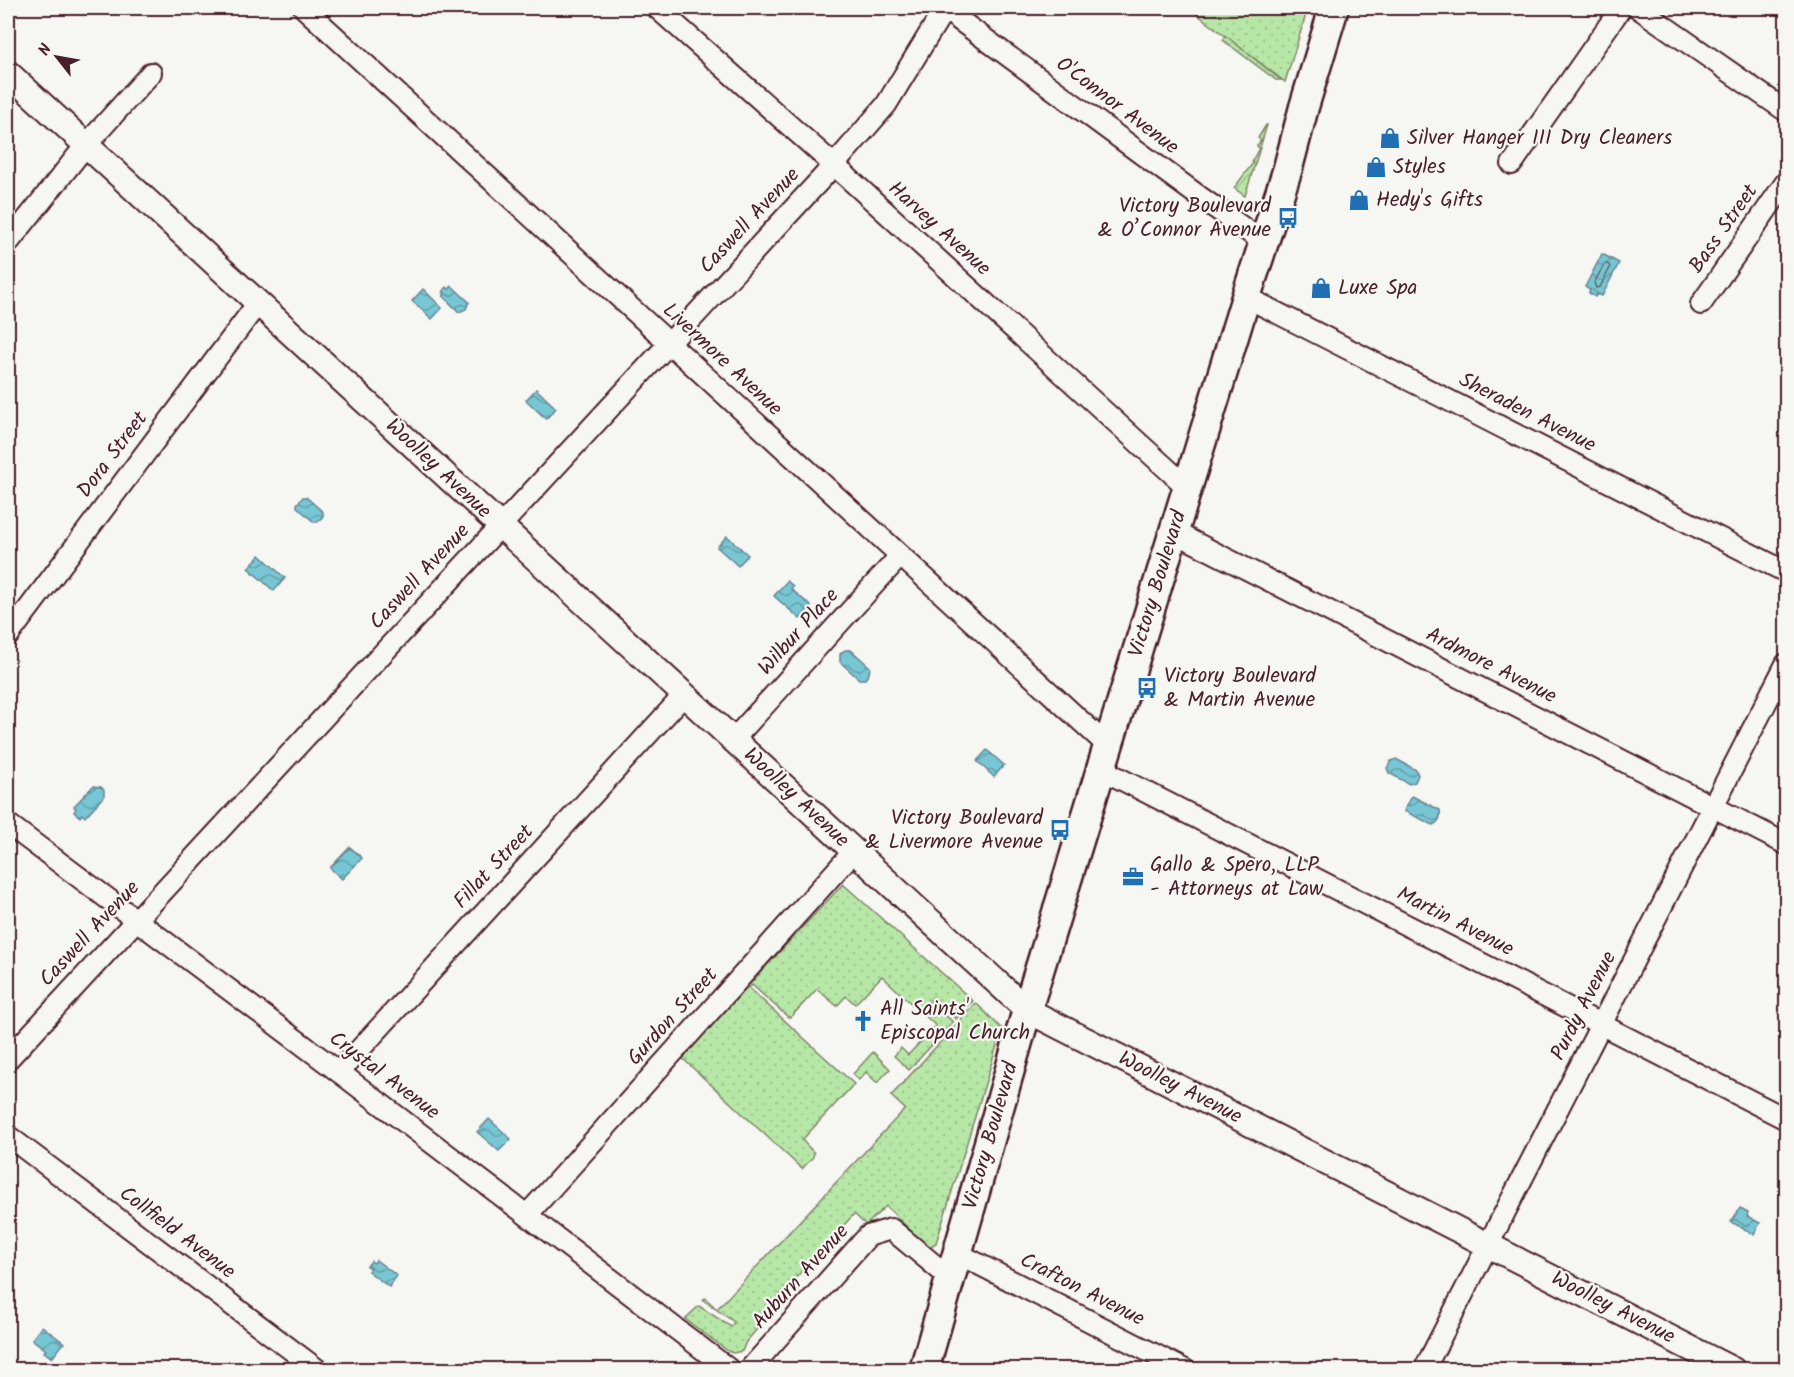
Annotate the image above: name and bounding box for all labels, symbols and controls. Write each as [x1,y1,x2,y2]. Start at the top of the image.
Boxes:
north arrow [27,27,87,87]
text: N [32,39,59,61]
street label: O'Connor Avenue [1048,49,1186,164]
place label: Silver Hanger III Dry Cleaners [1407,122,1672,155]
shop icon: Silver Hanger III Dry Cleaners [1378,126,1402,150]
place label: Styles [1393,151,1446,184]
shop icon: Styles [1364,155,1388,179]
street label: Caswell Avenue [692,160,809,282]
street label: Harvey Avenue [880,173,998,285]
street label: Bass Street [1681,177,1767,281]
place label: Hedy's Gifts [1376,184,1483,217]
shop icon: Hedy's Gifts [1347,188,1371,212]
place label: Victory Boulevard & O’Connor Avenue [1098,190,1272,247]
bus stop icon: Victory Boulevard & O’Connor Avenue [1276,206,1300,230]
place label: Luxe Spa [1338,272,1417,305]
shop icon: Luxe Spa [1309,276,1333,300]
street label: Livermore Avenue [654,295,790,425]
street label: Sheraden Avenue [1453,364,1602,462]
street label: Dora Street [69,404,157,505]
street label: Woolley Avenue [377,411,499,528]
street label: Victory Boulevard [1120,506,1196,662]
street label: Caswell Avenue [362,516,479,638]
street label: Wilbur Place [751,580,848,683]
street label: Ardmore Avenue [1420,619,1563,713]
place label: Victory Boulevard & Martin Avenue [1164,660,1317,717]
bus stop icon: Victory Boulevard & Martin Avenue [1135,676,1159,700]
street label: Woolley Avenue [735,740,857,857]
place label: Victory Boulevard & Livermore Avenue [865,802,1044,859]
street label: Fillat Street [446,816,543,917]
bus stop icon: Victory Boulevard & Livermore Avenue [1048,818,1072,842]
place label: Gallo & Spero, LLP - Attorneys at Law [1150,849,1324,906]
office icon: Gallo & Spero, LLP - Attorneys at Law [1121,865,1145,889]
street label: Caswell Avenue [32,873,149,995]
street label: Martin Avenue [1391,878,1520,966]
street label: Purdy Avenue [1542,945,1626,1067]
street label: Gurdon Street [620,960,727,1074]
place label: All Saints' Episcopal Church [880,993,1030,1050]
church icon: All Saints' Episcopal Church [851,1009,875,1033]
street label: Crystal Avenue [321,1023,447,1129]
street label: Woolley Avenue [1112,1043,1248,1134]
street label: Victory Boulevard [954,1058,1028,1214]
street label: Collfield Avenue [112,1178,243,1288]
street label: Auburn Avenue [744,1216,858,1337]
street label: Crafton Avenue [1014,1244,1151,1336]
street label: Woolley Avenue [1545,1263,1681,1354]

